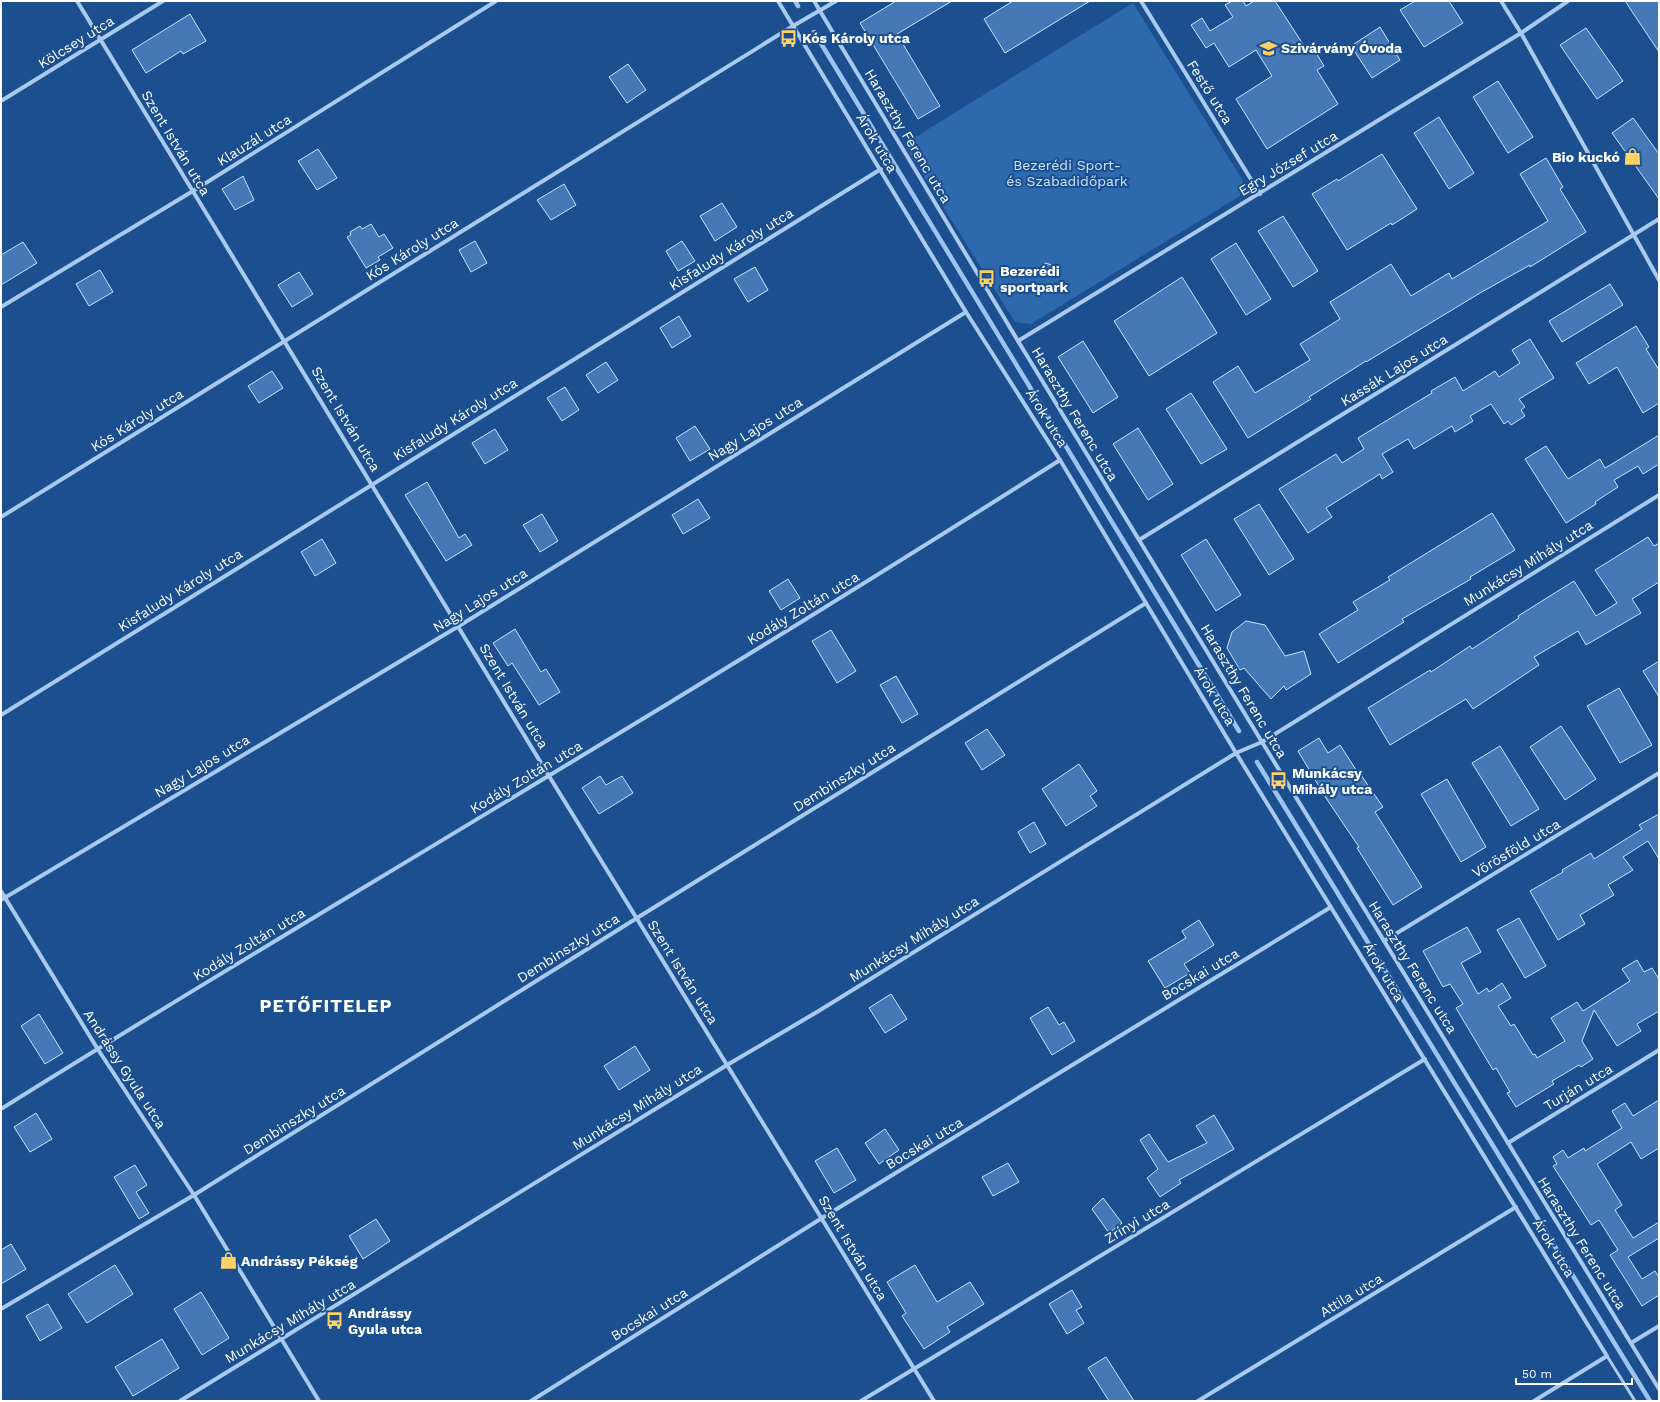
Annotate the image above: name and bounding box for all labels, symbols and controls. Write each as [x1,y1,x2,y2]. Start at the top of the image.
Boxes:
street label: Kölcsey utca [35,12,117,72]
bus stop icon: Kós Károly utca [779,28,799,48]
place label: Kós Károly utca [802,30,911,46]
school or university icon: Szivárvány Óvoda [1258,38,1278,58]
place label: Szivárvány Óvoda [1281,40,1403,56]
street label: Festő utca [1184,57,1236,127]
street label: Haraszthy Ferenc utca [862,66,954,206]
street label: Szent István utca [138,88,214,198]
street label: Klauzál utca [214,111,294,169]
street label: Árok utca [853,111,901,175]
street label: Egry József utca [1236,127,1340,199]
shop icon: Bio kuckó [1623,147,1643,167]
place label: Bio kuckó [1552,149,1620,165]
park label: Bezerédi Sport- és Szabadidőpark [1006,157,1128,189]
street label: Kisfaludy Károly utca [666,204,796,294]
street label: Kós Károly utca [363,214,461,284]
place label: Bezerédi sportpark [1000,263,1068,295]
bus stop icon: Bezerédi sportpark [977,269,997,289]
street label: Kassák Lajos utca [1338,331,1450,409]
street label: Haraszthy Ferenc utca [1029,344,1121,484]
street label: Szent István utca [308,364,384,474]
street label: Kisfaludy Károly utca [390,374,520,464]
street label: Kós Károly utca [88,385,186,455]
street label: Árok utca [1023,386,1071,450]
street label: Nagy Lajos utca [705,394,805,464]
street label: Munkácsy Mihály utca [1460,517,1596,609]
street label: Kisfaludy Károly utca [115,545,245,635]
street label: Nagy Lajos utca [430,565,530,635]
street label: Kodály Zoltán utca [744,568,862,648]
street label: Haraszthy Ferenc utca [1198,621,1290,761]
street label: Szent István utca [476,641,552,751]
street label: Árok utca [1191,664,1239,728]
street label: Nagy Lajos utca [152,731,252,801]
street label: Kodály Zoltán utca [467,737,585,817]
street label: Dembinszky utca [790,739,898,815]
place label: Munkácsy Mihály utca [1292,765,1373,797]
bus stop icon: Munkácsy Mihály utca [1269,771,1289,791]
street label: Vörösföld utca [1469,815,1563,881]
street label: Munkácsy Mihály utca [846,893,982,985]
street label: Haraszthy Ferenc utca [1366,898,1460,1036]
street label: Kodály Zoltán utca [190,904,308,984]
street label: Dembinszky utca [514,910,622,986]
street label: Szent István utca [645,917,721,1027]
street label: Árok utca [1360,940,1408,1004]
street label: Bocskai utca [1158,945,1242,1003]
district label: PETŐFITELEP [260,995,393,1016]
street label: Andrássy Gyula utca [80,1006,170,1132]
street label: Turján utca [1541,1060,1615,1114]
street label: Munkácsy Mihály utca [569,1061,705,1153]
street label: Dembinszky utca [240,1082,348,1158]
street label: Bocskai utca [882,1114,966,1172]
street label: Haraszthy Ferenc utca [1535,1174,1629,1312]
street label: Szent István utca [815,1193,891,1303]
street label: Zrínyi utca [1102,1195,1172,1247]
street label: Árok utca [1530,1216,1578,1280]
shop icon: Andrássy Pékség [218,1251,238,1271]
place label: Andrássy Pékség [241,1253,358,1269]
street label: Attila utca [1317,1270,1385,1320]
street label: Munkácsy Mihály utca [222,1276,358,1366]
street label: Bocskai utca [608,1284,690,1344]
place label: Andrássy Gyula utca [348,1305,423,1337]
bus stop icon: Andrássy Gyula utca [325,1311,345,1331]
scale bar [1516,1360,1632,1386]
text: 50 m [1522,1367,1552,1381]

